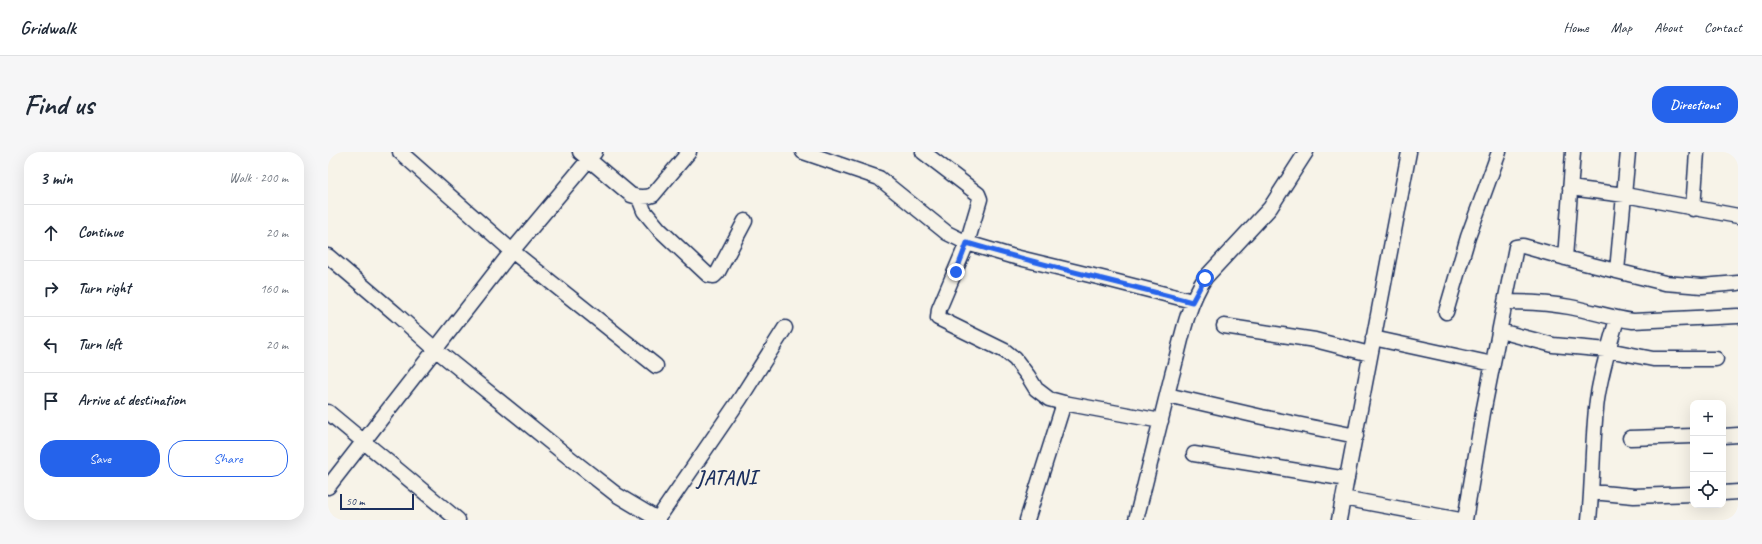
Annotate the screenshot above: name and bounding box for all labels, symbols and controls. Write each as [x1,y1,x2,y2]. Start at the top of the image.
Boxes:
text: Gridwalk [20,16,76,40]
text: Home [1563,19,1589,36]
text: Map [1611,19,1632,36]
text: About [1654,19,1682,36]
text: Contact [1704,19,1742,36]
button: Directions [1652,86,1738,123]
text: Find us [24,87,94,122]
text: 3 min [40,168,73,189]
text: Walk · 200 m [229,170,288,186]
icon: ahead [40,222,62,244]
text: Continue [78,223,123,242]
text: 20 m [266,225,288,241]
route end [947,263,965,281]
route start [1196,269,1214,287]
icon: right [40,278,62,300]
text: Turn right [78,279,131,298]
text: 160 m [260,281,288,297]
icon: left [40,334,62,356]
text: Turn left [78,335,121,354]
text: 20 m [266,337,288,353]
icon: arrive [40,390,62,412]
text: Arrive at destination [78,391,185,410]
map controls [1690,400,1726,508]
button: + [1690,400,1726,436]
button: − [1690,436,1726,472]
button: Save [40,440,160,477]
button: Share [168,440,288,477]
district label: JATANI [695,465,761,490]
button: locate [1690,472,1726,508]
scale bar [340,492,414,511]
text: 50 m [346,494,365,508]

